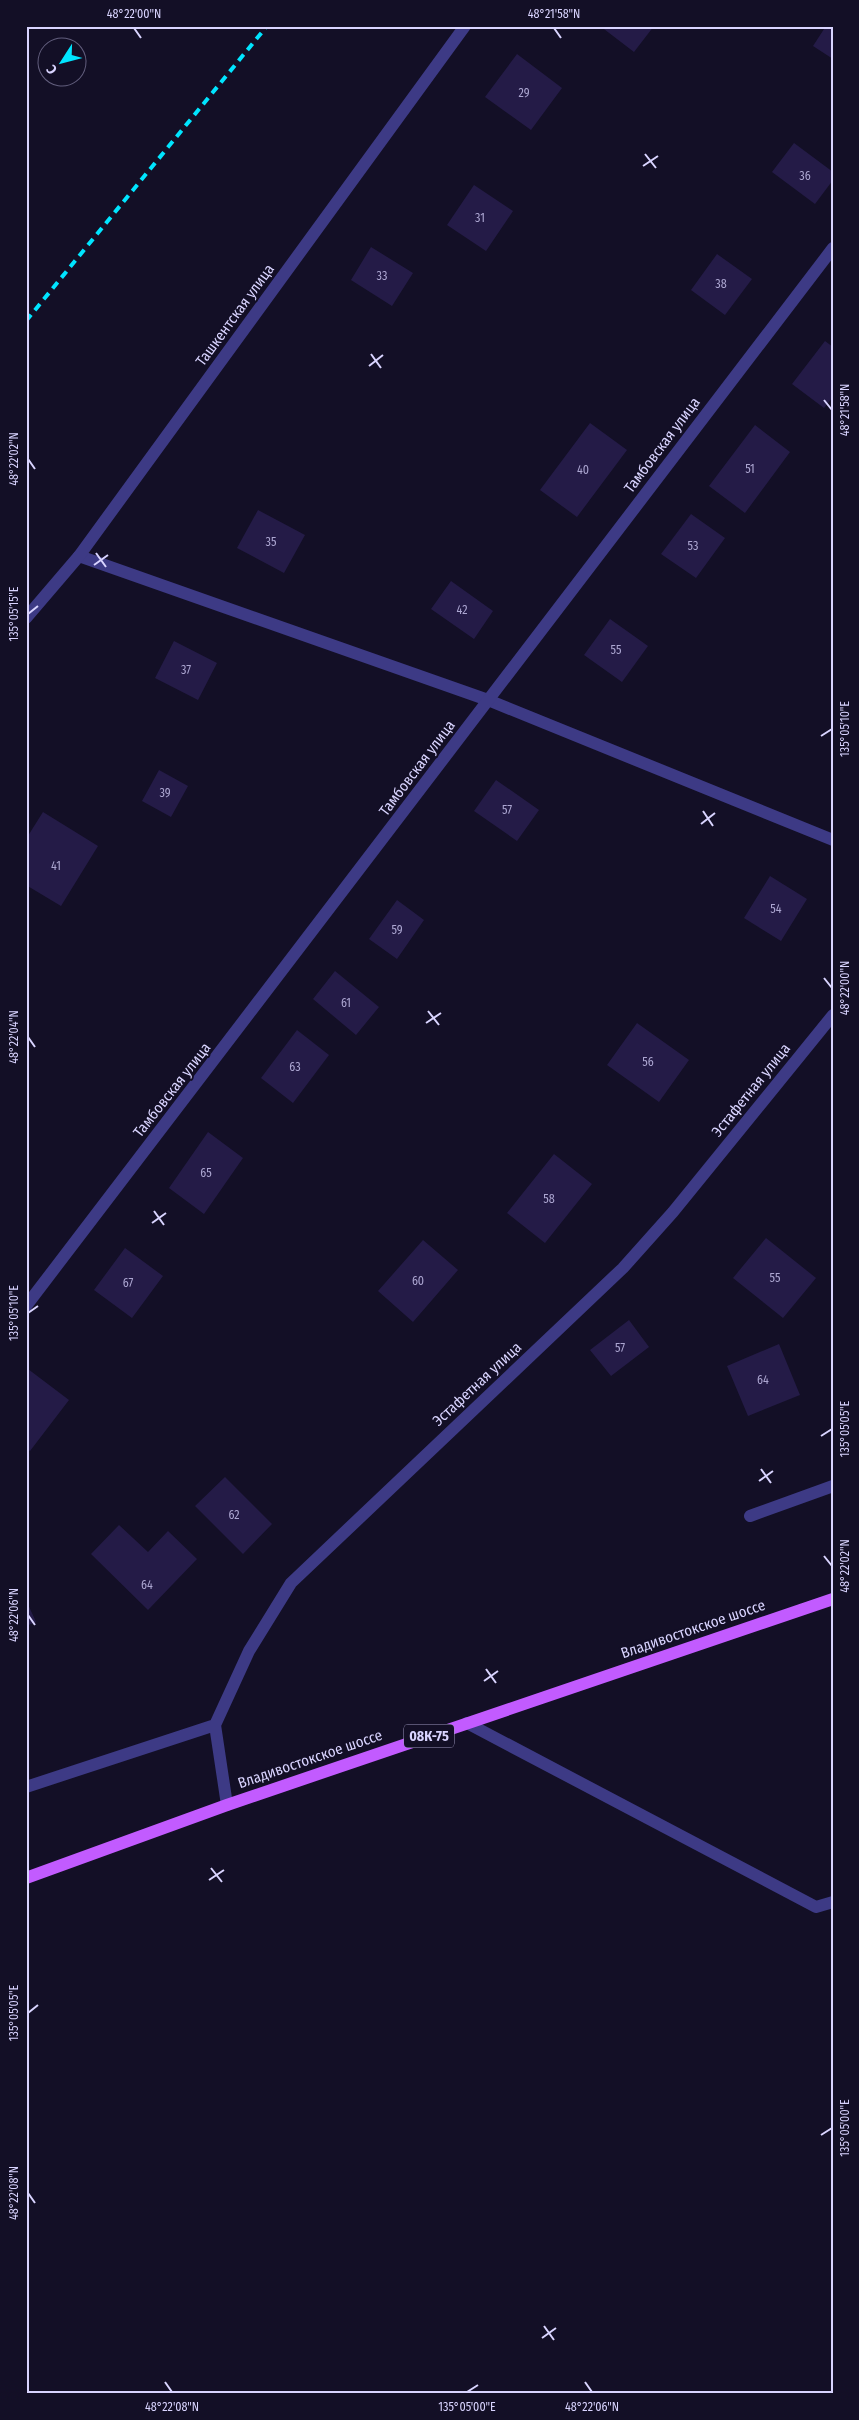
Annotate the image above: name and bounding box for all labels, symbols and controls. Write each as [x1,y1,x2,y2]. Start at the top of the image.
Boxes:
text: 48°22'00"N [107,7,161,21]
text: 48°21'58"N [528,7,580,21]
north arrow [38,38,88,88]
text: С [42,61,61,77]
house number: 29 [518,86,530,100]
house number: 36 [799,169,811,183]
house number: 31 [475,211,485,225]
street label: Ташкентская улица [192,261,278,369]
house number: 33 [377,269,387,283]
house number: 38 [715,277,727,291]
text: 48°21'58"N [838,384,852,436]
street label: Тамбовская улица [620,394,704,496]
text: 48°22'02"N [7,432,21,486]
house number: 51 [745,462,755,476]
house number: 40 [577,463,589,477]
house number: 35 [266,535,277,549]
house number: 53 [688,539,698,553]
text: 135°05'15"E [7,586,21,641]
house number: 42 [457,603,467,617]
house number: 55 [611,643,622,657]
house number: 37 [181,663,191,677]
text: 135°05'10"E [838,701,852,757]
street label: Тамбовская улица [375,717,459,819]
house number: 39 [159,786,171,800]
house number: 57 [502,803,512,817]
house number: 41 [51,859,61,873]
house number: 54 [770,902,782,916]
house number: 59 [391,923,403,937]
text: 48°22'00"N [838,961,852,1015]
house number: 61 [341,996,351,1010]
text: 48°22'04"N [7,1010,21,1064]
street label: Тамбовская улица [130,1039,214,1141]
street label: Эстафетная улица [708,1040,794,1140]
house number: 56 [642,1055,654,1069]
house number: 63 [289,1060,301,1074]
house number: 65 [200,1166,212,1180]
house number: 58 [543,1192,555,1206]
house number: 55 [770,1271,781,1285]
house number: 60 [412,1274,424,1288]
house number: 67 [123,1276,133,1290]
text: 135°05'10"E [7,1285,21,1341]
street label: Эстафетная улица [429,1338,525,1430]
house number: 57 [615,1341,625,1355]
house number: 64 [757,1373,769,1387]
text: 135°05'05"E [838,1400,852,1457]
house number: 62 [228,1508,240,1522]
text: 48°22'02"N [838,1539,852,1593]
house number: 64 [141,1578,153,1592]
text: 48°22'06"N [7,1588,21,1642]
street label: Владивостокское шоссе [618,1596,768,1662]
road number: 08К-75 [404,1724,454,1748]
street label: Владивостокское шоссе [235,1726,385,1792]
text: 135°05'05"E [7,1984,21,2041]
text: 135°05'00"E [838,2099,852,2157]
text: 48°22'08"N [7,2166,21,2220]
text: 48°22'08"N [145,2400,199,2414]
text: 135°05'00"E [438,2400,496,2414]
text: 48°22'06"N [565,2400,619,2414]

